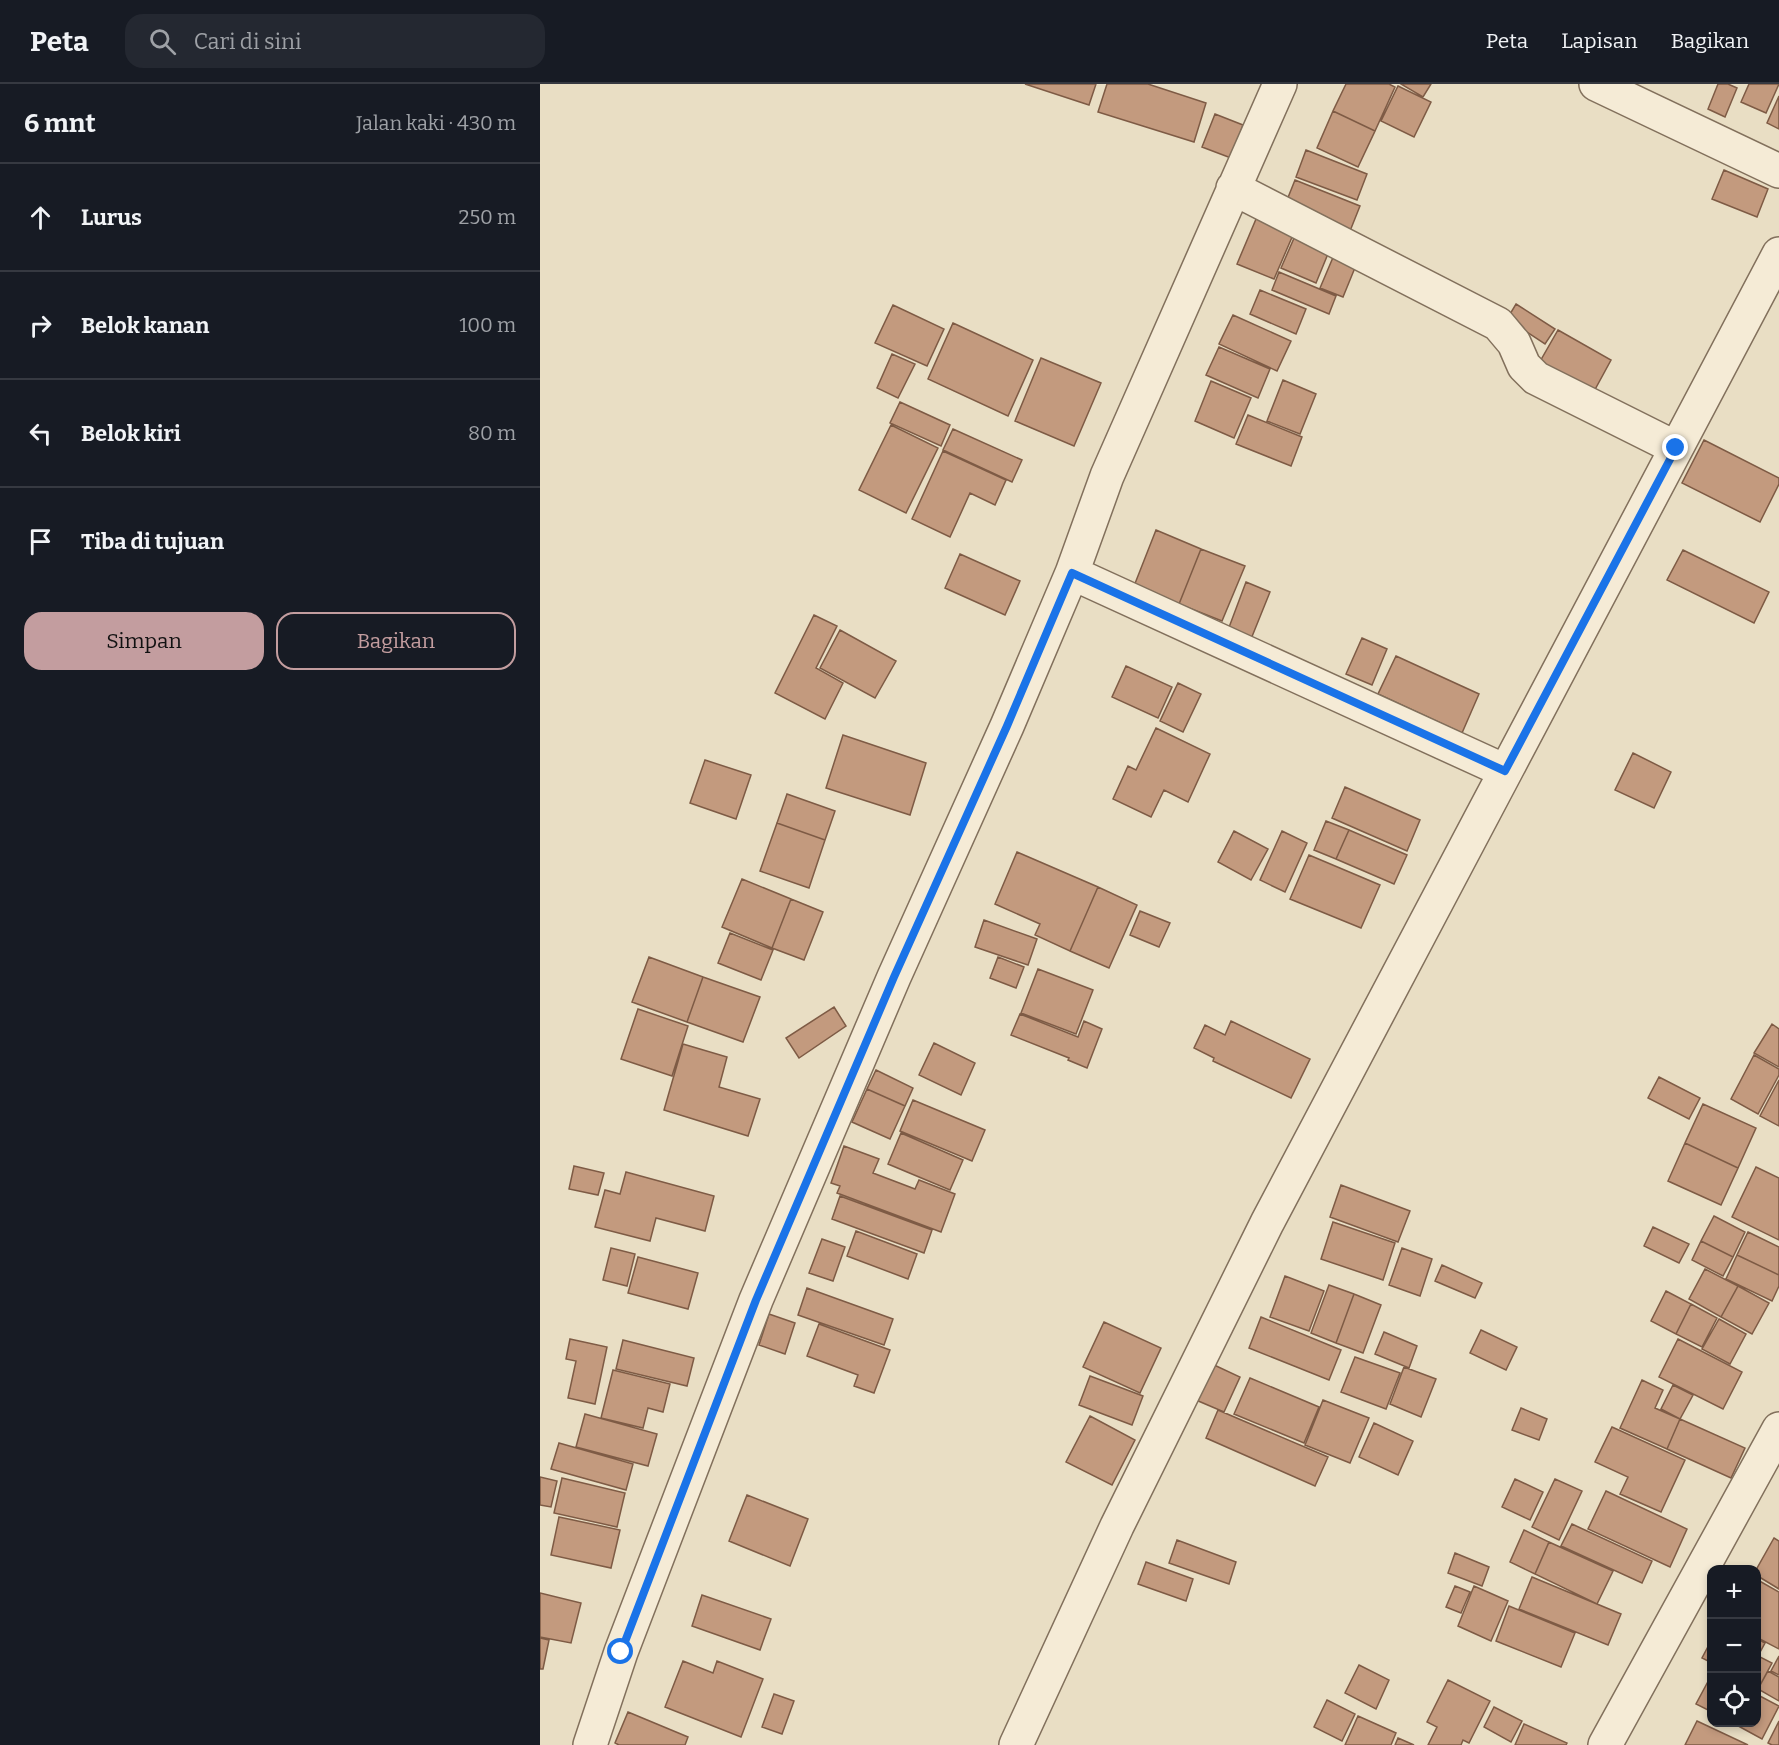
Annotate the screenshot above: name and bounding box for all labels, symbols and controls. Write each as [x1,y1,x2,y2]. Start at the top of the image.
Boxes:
search box [125,14,545,68]
text: Peta [30,25,89,58]
icon: search [146,25,179,58]
text: Cari di sini [194,28,301,55]
text: Peta [1486,28,1528,54]
text: Lapisan [1561,28,1638,54]
text: Bagikan [1671,28,1749,54]
text: 6 mnt [24,108,96,139]
text: Jalan kaki · 430 m [356,111,516,135]
icon: ahead [24,201,57,234]
text: Lurus [81,204,142,231]
text: 250 m [459,205,516,229]
icon: right [24,309,57,342]
text: Belok kanan [81,312,209,339]
text: 100 m [459,313,516,337]
icon: left [24,417,57,450]
text: Belok kiri [81,420,181,447]
text: 80 m [468,421,516,445]
route end [1662,434,1688,460]
icon: arrive [24,525,57,558]
text: Tiba di tujuan [81,528,224,555]
button: Simpan [24,612,264,670]
button: Bagikan [276,612,516,670]
map controls [1707,1565,1761,1727]
button: + [1707,1565,1761,1619]
button: − [1707,1619,1761,1673]
route start [607,1638,633,1664]
button: locate [1707,1673,1761,1727]

